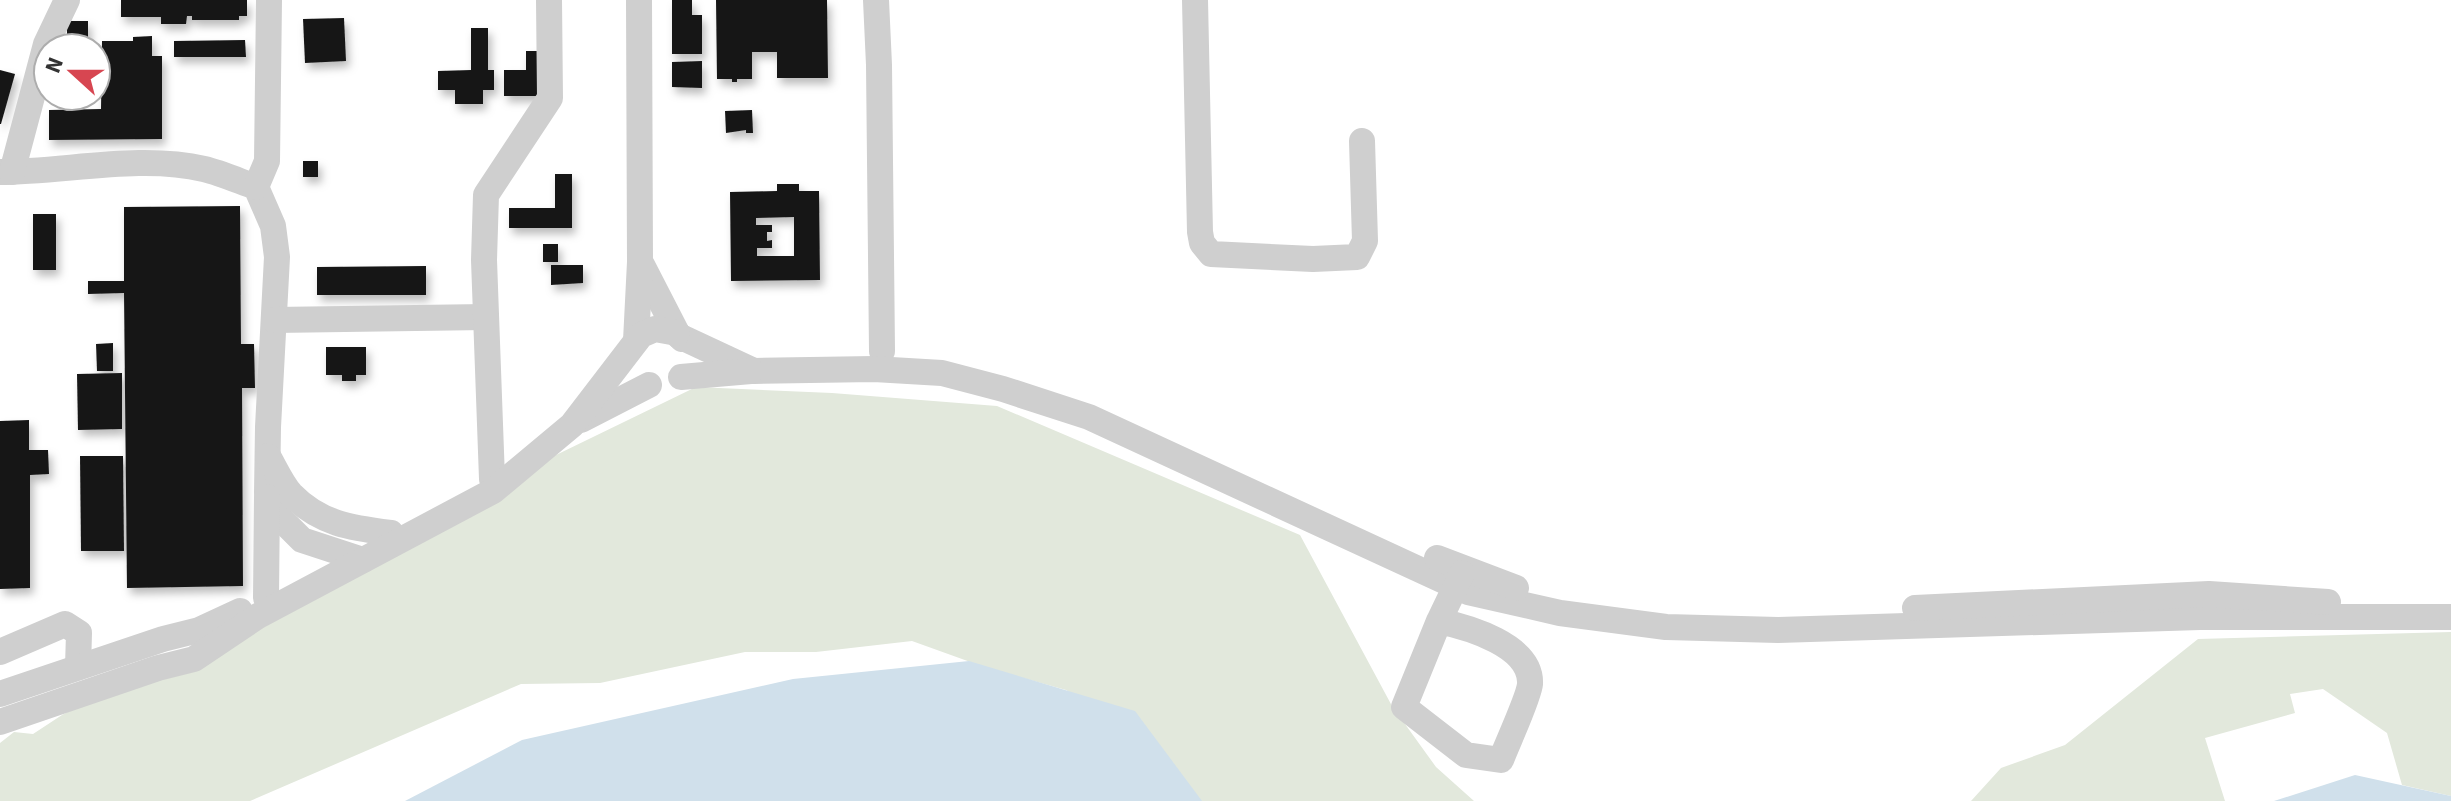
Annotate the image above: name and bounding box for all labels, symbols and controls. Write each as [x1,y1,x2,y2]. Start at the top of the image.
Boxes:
north arrow [32,32,112,112]
text: N [37,53,72,78]

